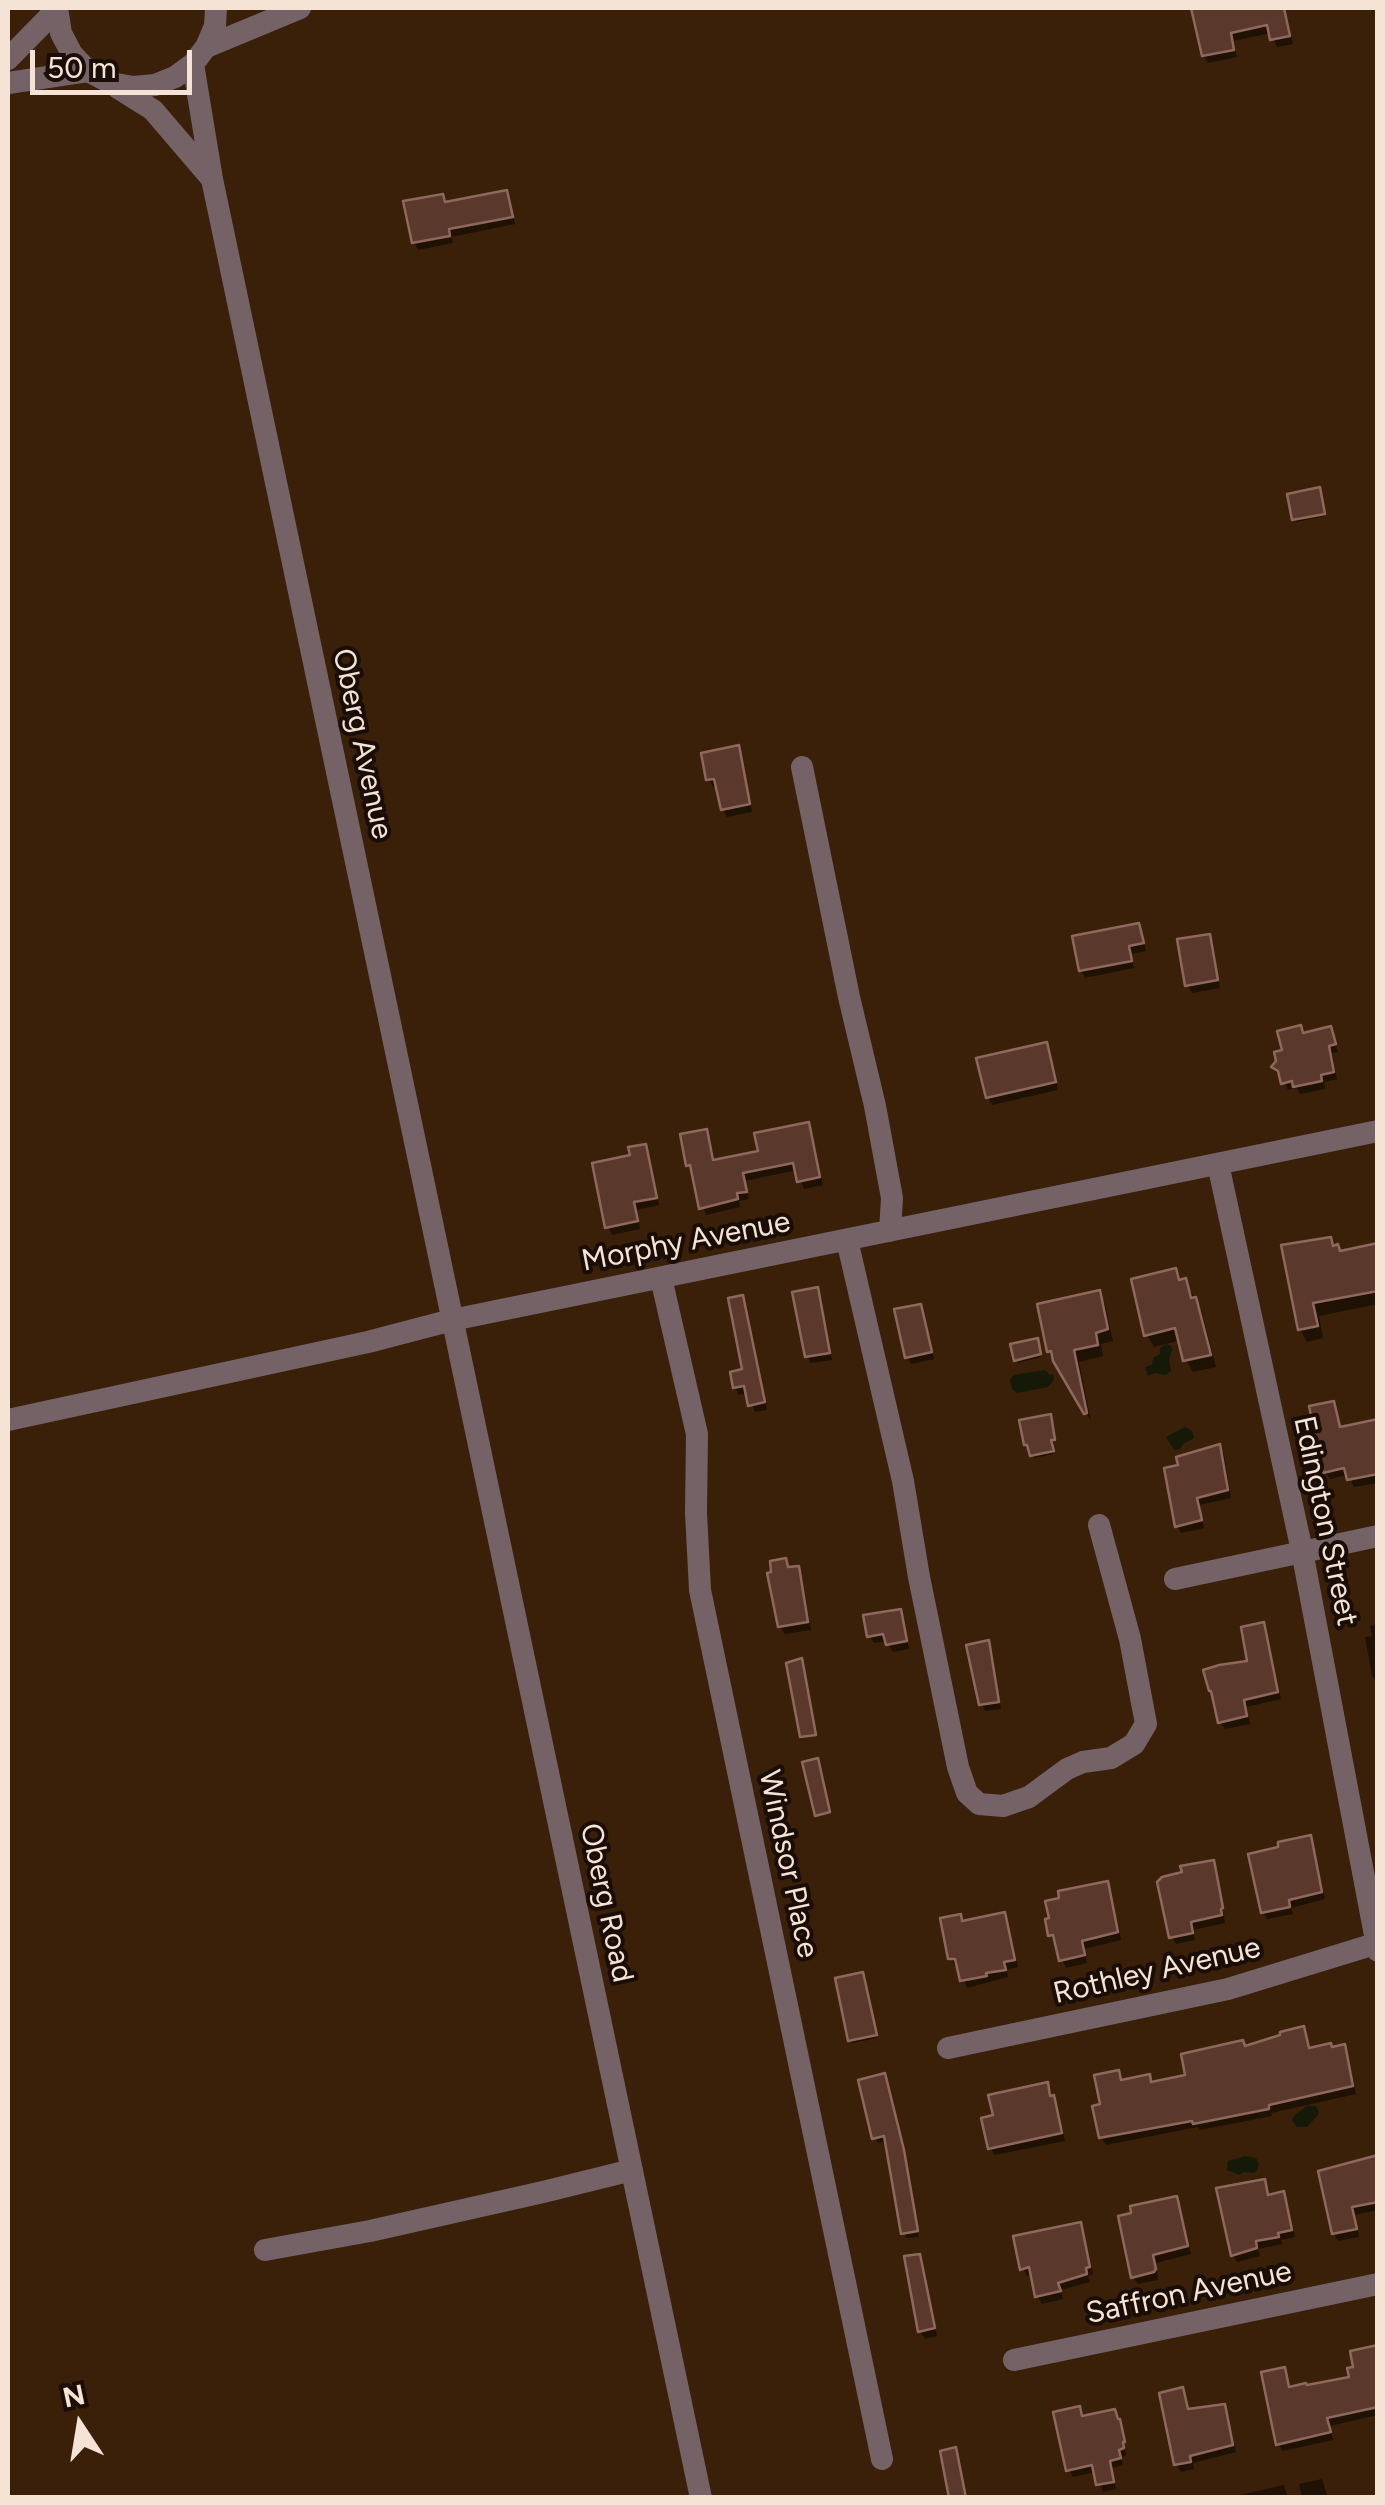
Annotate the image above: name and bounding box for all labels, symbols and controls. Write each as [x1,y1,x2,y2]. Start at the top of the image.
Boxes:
scale bar [35,30,198,92]
text: 50 m [47,49,116,86]
street label: Oberg Avenue [324,645,400,843]
street label: Morphy Avenue [579,1204,793,1280]
street label: Edington Street [1285,1413,1365,1629]
street label: Windsor Place [751,1767,825,1961]
street label: Oberg Road [572,1820,640,1986]
street label: Rothley Avenue [1050,1930,1264,2012]
street label: Saffron Avenue [1083,2254,1295,2332]
north arrow [30,2375,130,2475]
text: N [60,2377,88,2415]

